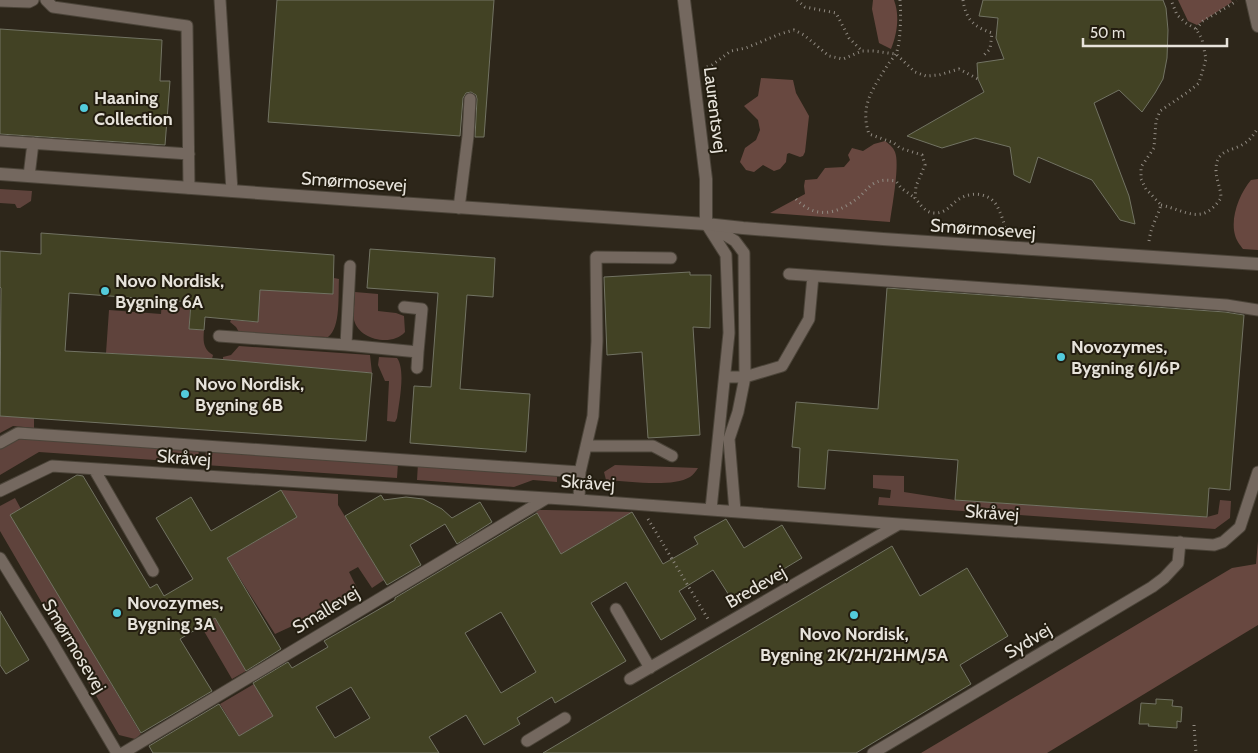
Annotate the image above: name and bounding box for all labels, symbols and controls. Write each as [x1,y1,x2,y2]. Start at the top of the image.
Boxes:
scale bar [1083,15,1227,47]
text: 50 m [1090,24,1125,42]
street label: Laurentsvej [699,66,731,154]
place label: Haaning Collection [94,87,173,130]
marker: Haaning Collection [78,102,90,114]
street label: Smørmosevej [300,167,408,197]
street label: Smørmosevej [929,214,1037,244]
place label: Novo Nordisk, Bygning 6A [115,270,224,313]
marker: Novo Nordisk, Bygning 6A [99,285,111,297]
place label: Novozymes, Bygning 6J/6P [1071,336,1180,379]
marker: Novozymes, Bygning 6J/6P [1055,351,1067,363]
place label: Novo Nordisk, Bygning 6B [195,373,304,416]
marker: Novo Nordisk, Bygning 6B [179,388,191,400]
street label: Skråvej [156,445,212,471]
street label: Skråvej [560,470,616,496]
street label: Skråvej [964,500,1020,526]
street label: Bredevej [722,561,790,613]
street label: Smallevej [289,581,363,639]
place label: Novozymes, Bygning 3A [127,592,223,635]
street label: Smørmosevej [37,595,111,697]
marker: Novozymes, Bygning 3A [111,607,123,619]
marker: Novo Nordisk, Bygning 2K/2H/2HM/5A [848,609,860,621]
street label: Sydvej [1001,618,1055,664]
place label: Novo Nordisk, Bygning 2K/2H/2HM/5A [760,623,949,666]

